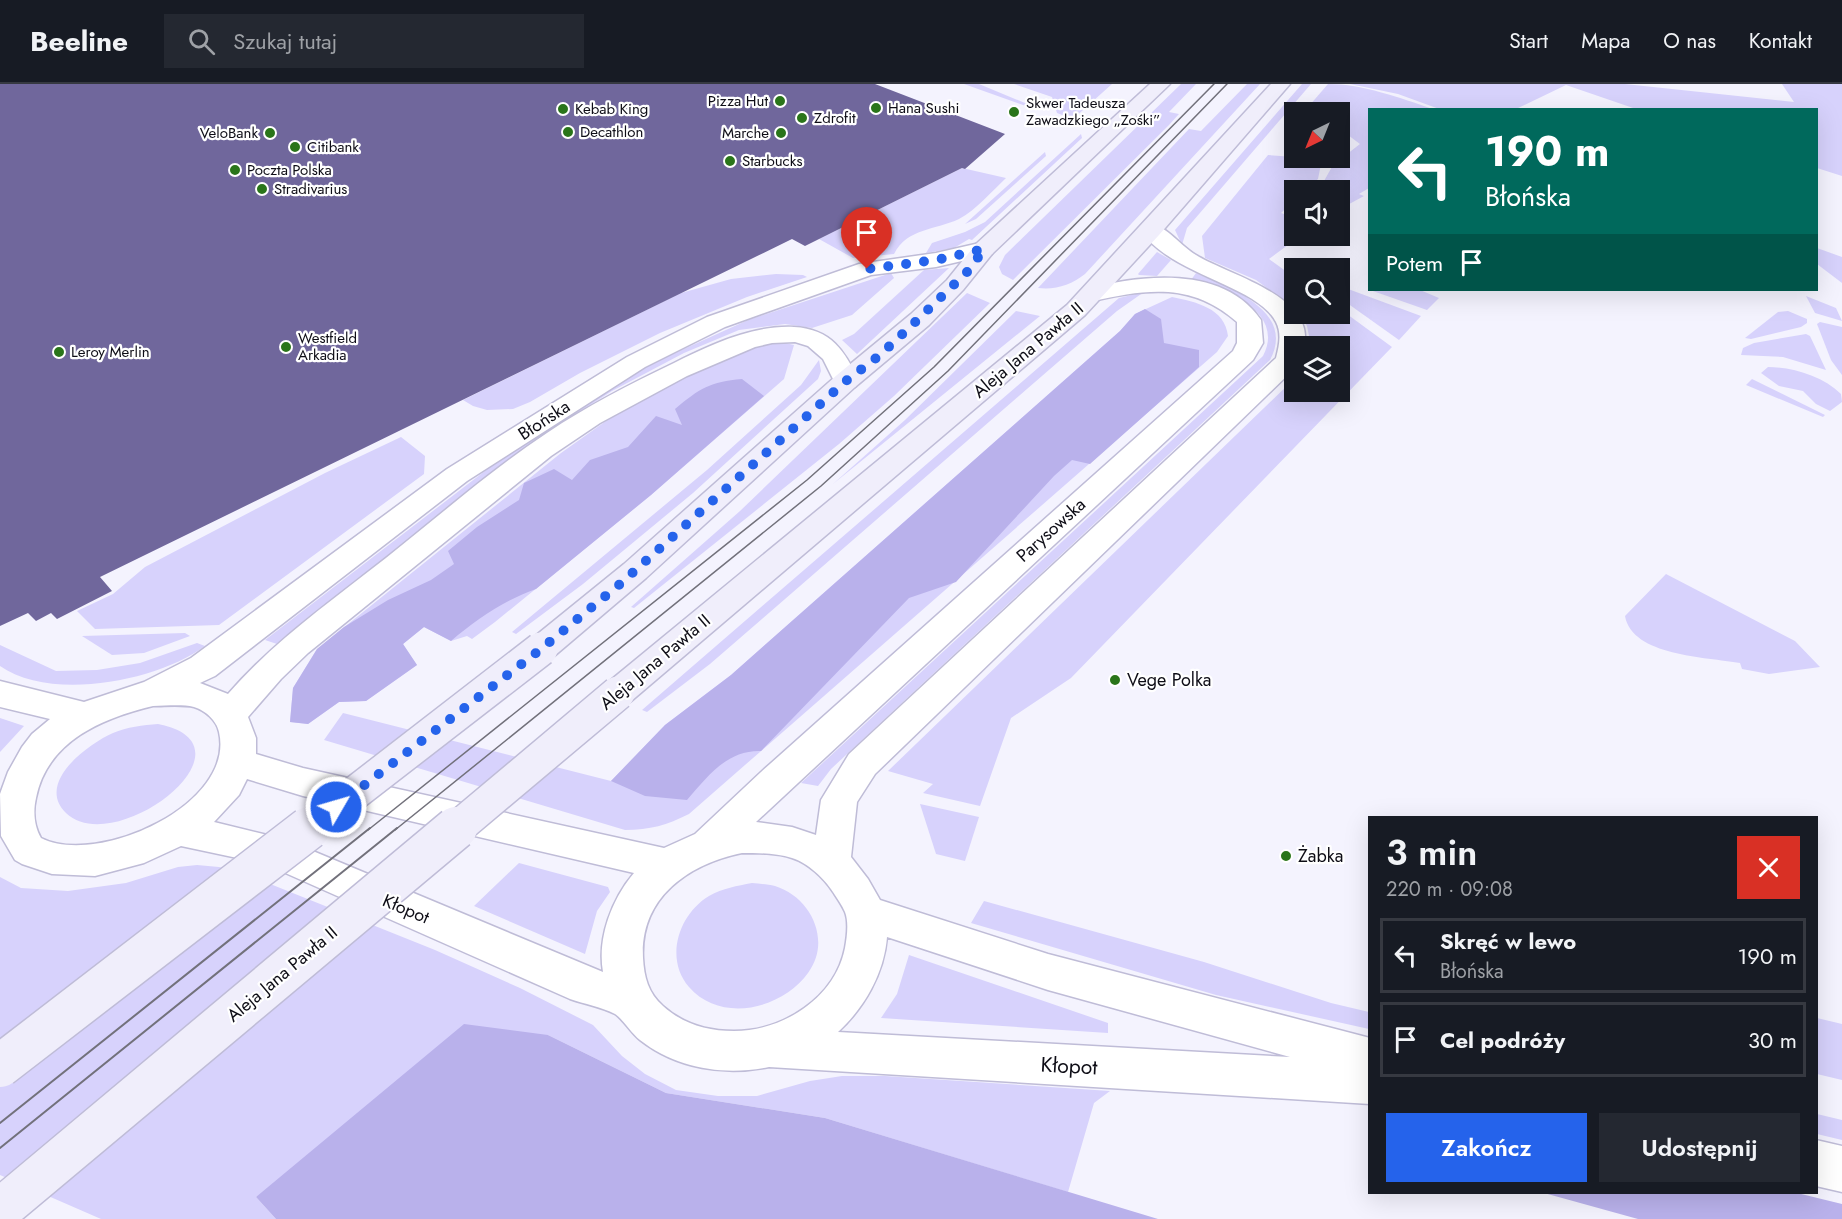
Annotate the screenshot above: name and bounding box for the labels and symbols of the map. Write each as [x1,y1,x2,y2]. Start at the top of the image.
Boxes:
place label: Pizza Hut [708,90,768,112]
place label: Skwer Tadeusza Zawadzkiego „Zośki” [1026,92,1160,131]
marker: Pizza Hut [773,94,787,108]
place label: Hana Sushi [888,97,959,119]
place label: Kebab King [575,98,648,120]
marker: Hana Sushi [869,101,883,115]
marker: Kebab King [556,102,570,116]
north arrow [1284,102,1350,168]
marker: Skwer Tadeusza Zawadzkiego „Zośki” [1007,105,1021,119]
place label: Zdrofit [814,107,856,129]
marker: Zdrofit [795,111,809,125]
place label: Decathlon [580,121,643,143]
place label: VeloBank [200,122,258,144]
place label: Marche [722,122,769,144]
marker: Decathlon [561,125,575,139]
marker: VeloBank [263,126,277,140]
marker: Marche [774,126,788,140]
place label: Citibank [307,136,359,158]
marker: Citibank [288,140,302,154]
place label: Starbucks [742,150,802,172]
marker: Starbucks [723,154,737,168]
place label: Poczta Polska [247,159,332,181]
marker: Poczta Polska [228,163,242,177]
place label: Stradivarius [274,178,347,200]
marker: Stradivarius [255,182,269,196]
pin [841,207,892,269]
street label: Aleja Jana Pawła II [967,296,1089,404]
place label: Westfield Arkadia [298,327,357,366]
marker: Westfield Arkadia [279,340,293,354]
place label: Leroy Merlin [71,341,150,363]
marker: Leroy Merlin [52,345,66,359]
street label: Błońska [513,393,575,447]
street label: Parysowska [1011,492,1091,568]
street label: Aleja Jana Pawła II [594,608,716,716]
place label: Vege Polka [1127,667,1212,693]
marker: Vege Polka [1108,673,1122,687]
position arrow [304,775,368,839]
place label: Żabka [1298,843,1343,869]
marker: Żabka [1279,849,1293,863]
street label: Kłopot [379,888,434,931]
street label: Aleja Jana Pawła II [221,920,343,1028]
street label: Kłopot [1040,1050,1098,1082]

